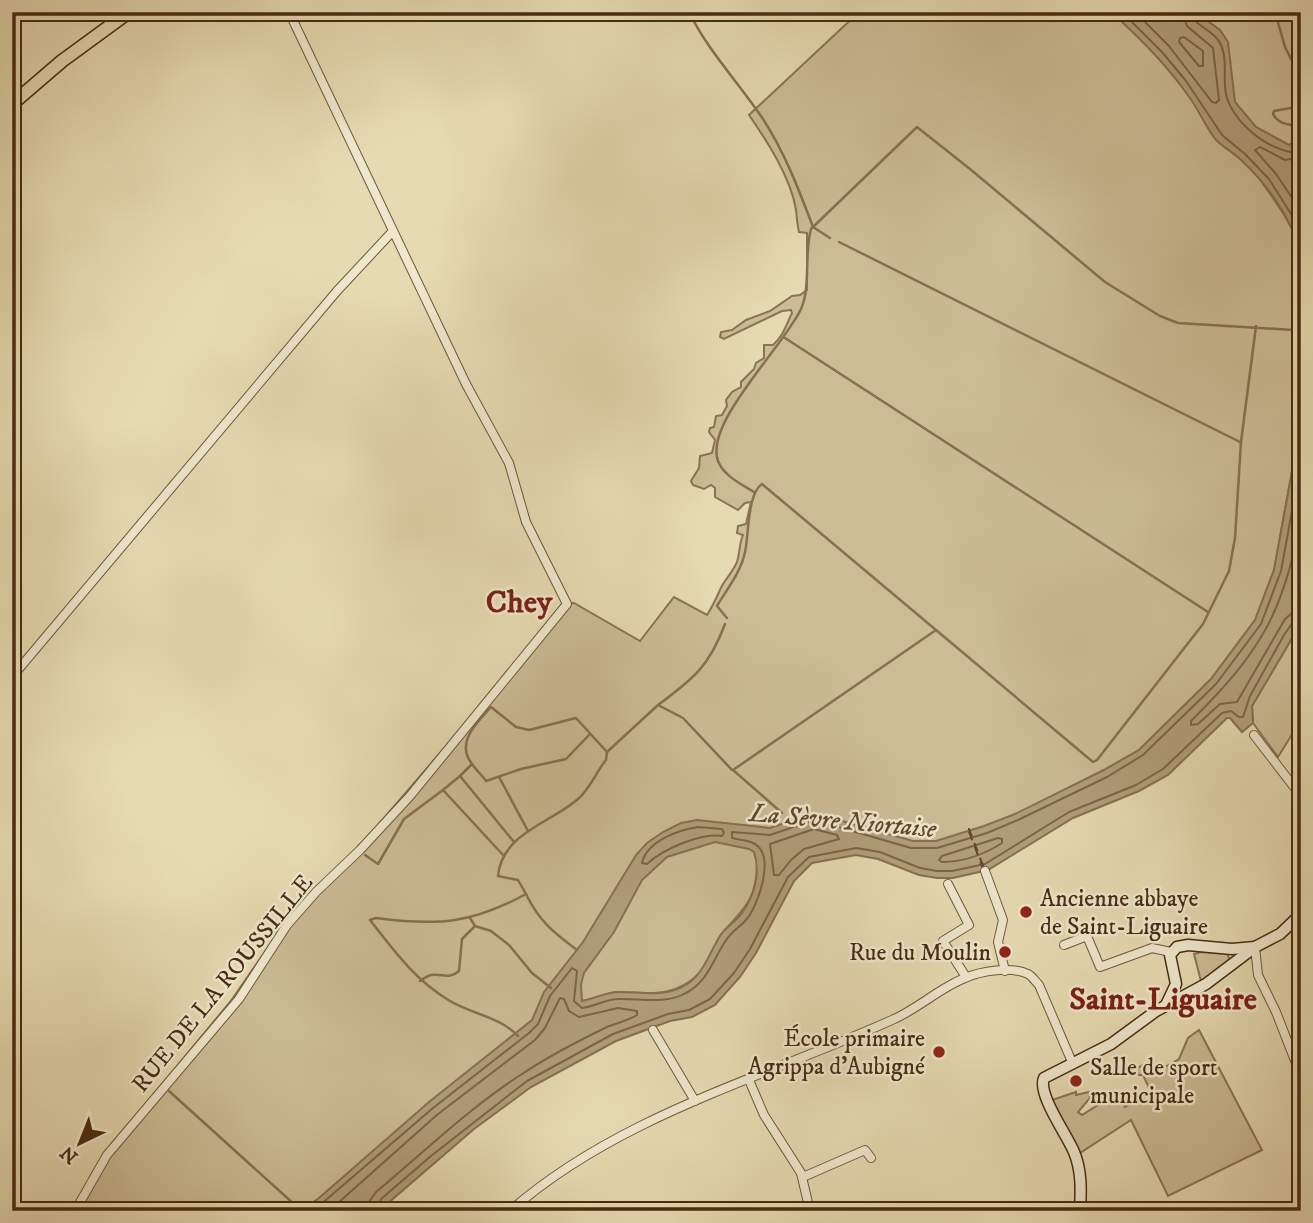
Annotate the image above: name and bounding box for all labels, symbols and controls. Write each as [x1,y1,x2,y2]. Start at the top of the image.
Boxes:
district label: Chey [486,583,553,623]
water label: La Sèvre Niortaise [746,797,939,846]
street label: RUE DE LA ROUSSILLE [126,869,320,1099]
place label: Ancienne abbaye de Saint-Liguaire [1040,884,1208,942]
marker: Ancienne abbaye de Saint-Liguaire [1018,904,1034,920]
place label: Rue du Moulin [849,938,991,968]
marker: Rue du Moulin [997,944,1013,960]
district label: Saint-Liguaire [1069,980,1257,1020]
place label: École primaire Agrippa d'Aubigné [748,1024,925,1082]
marker: École primaire Agrippa d'Aubigné [931,1044,947,1060]
place label: Salle de sport municipale [1090,1053,1218,1111]
marker: Salle de sport municipale [1068,1073,1084,1089]
north arrow [46,1108,116,1178]
text: N [56,1140,83,1168]

